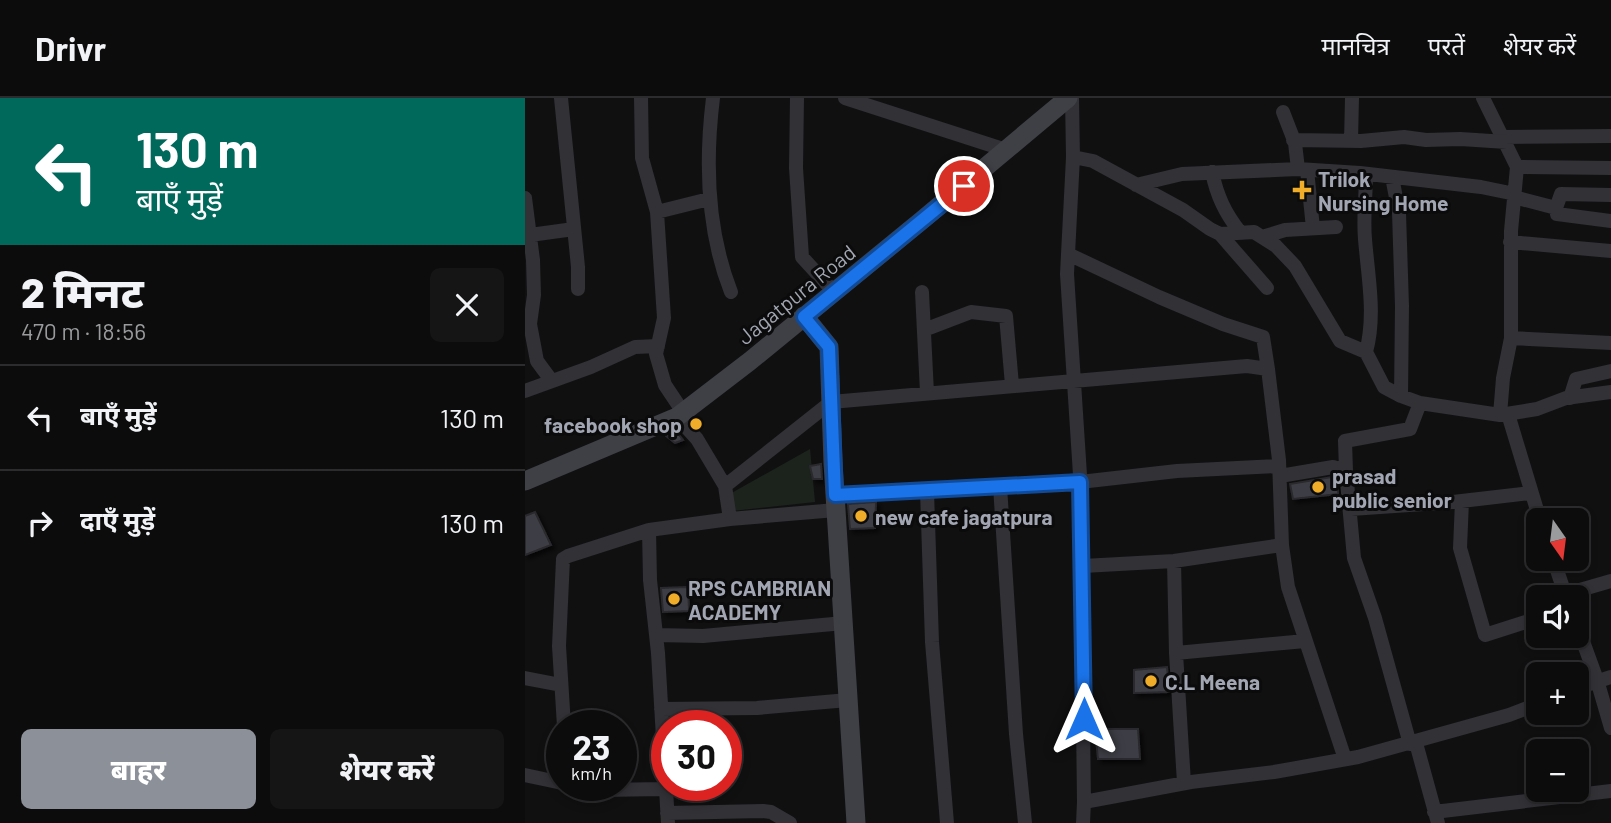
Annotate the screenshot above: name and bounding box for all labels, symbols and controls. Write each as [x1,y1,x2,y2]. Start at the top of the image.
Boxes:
text: Drivr [35,28,106,68]
text: मानचित्र [1321,31,1390,60]
text: परतें [1428,31,1465,60]
text: शेयर करें [1503,31,1576,60]
text: 130 m [136,119,258,178]
icon: left [21,126,112,217]
pin [934,156,994,216]
place label: Trilok Nursing Home [1318,166,1448,215]
icon: arrive [945,167,983,205]
text: बाएँ मुड़ें [136,179,223,217]
marker: Trilok Nursing Home [1292,180,1312,200]
street label: Jagatpura Road [732,239,860,349]
text: 2 मिनट [21,266,144,316]
button: close [430,268,504,342]
text: 470 m · 18:56 [21,317,146,345]
icon: left [21,399,59,437]
text: बाएँ मुड़ें [80,399,157,430]
text: 130 m [440,402,504,433]
place label: facebook shop [544,412,682,437]
marker: facebook shop [688,416,704,432]
place label: prasad public senior [1332,463,1452,512]
marker: prasad public senior [1310,479,1326,495]
icon: right [21,504,59,542]
text: दाएँ मुड़ें [80,504,155,535]
place label: new cafe jagatpura [875,504,1053,529]
text: 130 m [440,507,504,538]
marker: new cafe jagatpura [853,508,869,524]
north arrow [1526,508,1589,570]
map controls [1526,508,1589,802]
place label: RPS CAMBRIAN ACADEMY [688,575,831,624]
button: sound [1526,585,1589,648]
marker: RPS CAMBRIAN ACADEMY [666,591,682,607]
button: + [1526,662,1589,725]
place label: C.L Meena [1165,669,1260,694]
marker: C.L Meena [1143,673,1159,689]
position arrow [1047,682,1121,756]
speed limit sign: 30 [651,710,742,801]
text: 23 [572,725,611,767]
button: बाहर [21,729,256,809]
button: शेयर करें [270,729,504,809]
button: − [1526,739,1589,802]
text: km/h [571,762,612,784]

